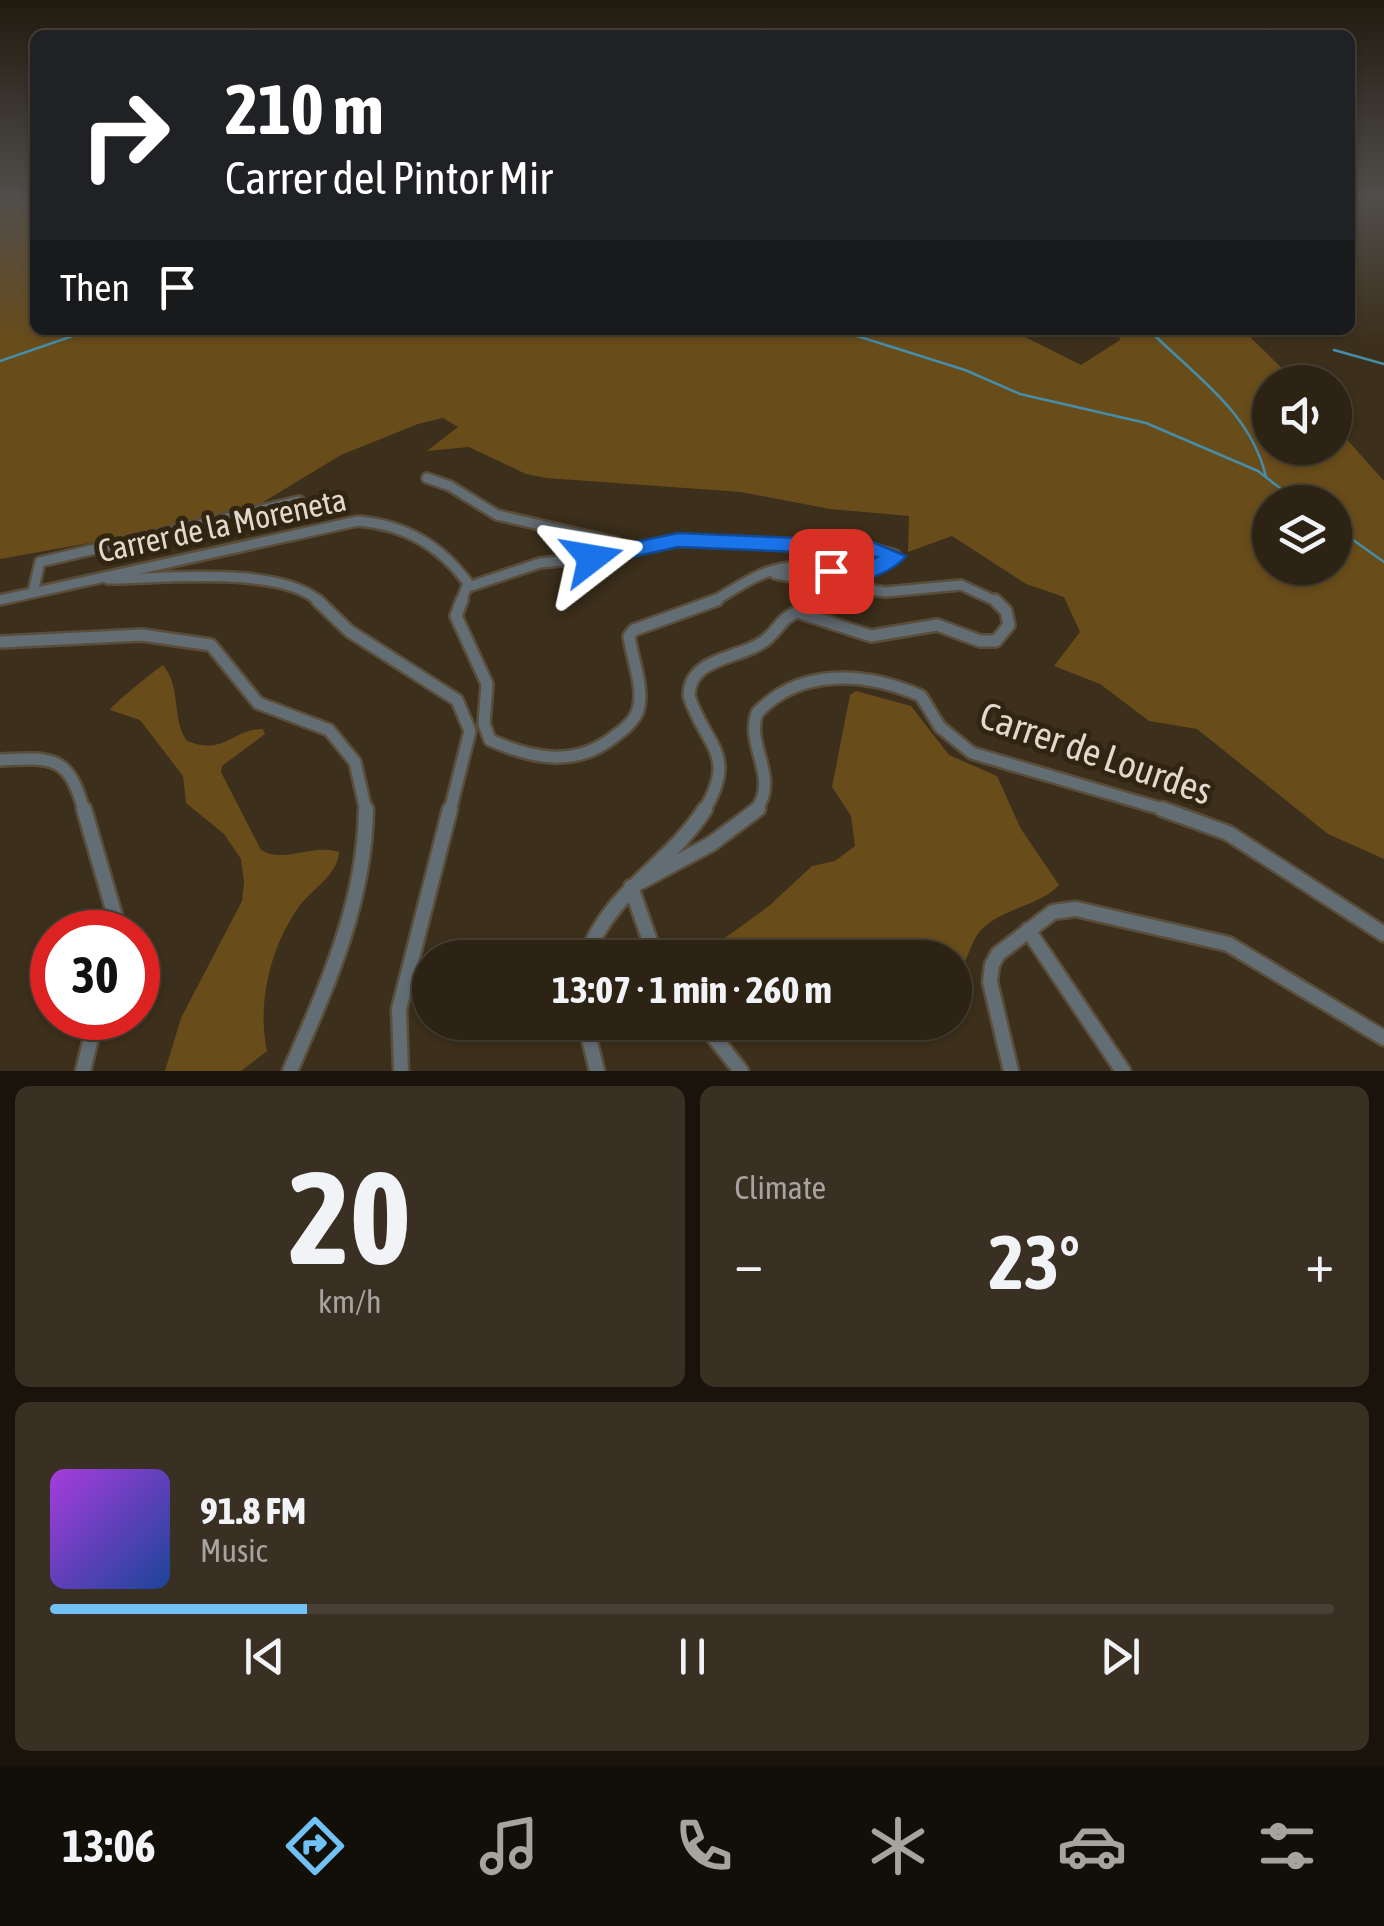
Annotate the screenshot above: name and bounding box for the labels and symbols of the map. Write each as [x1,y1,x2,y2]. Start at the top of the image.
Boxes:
street label: Carrer de la Moreneta [94,481,350,569]
position arrow [540,506,644,610]
pin [789,529,874,614]
street label: Carrer de Lourdes [975,693,1217,813]
speed limit sign: 30 [30,910,160,1040]

